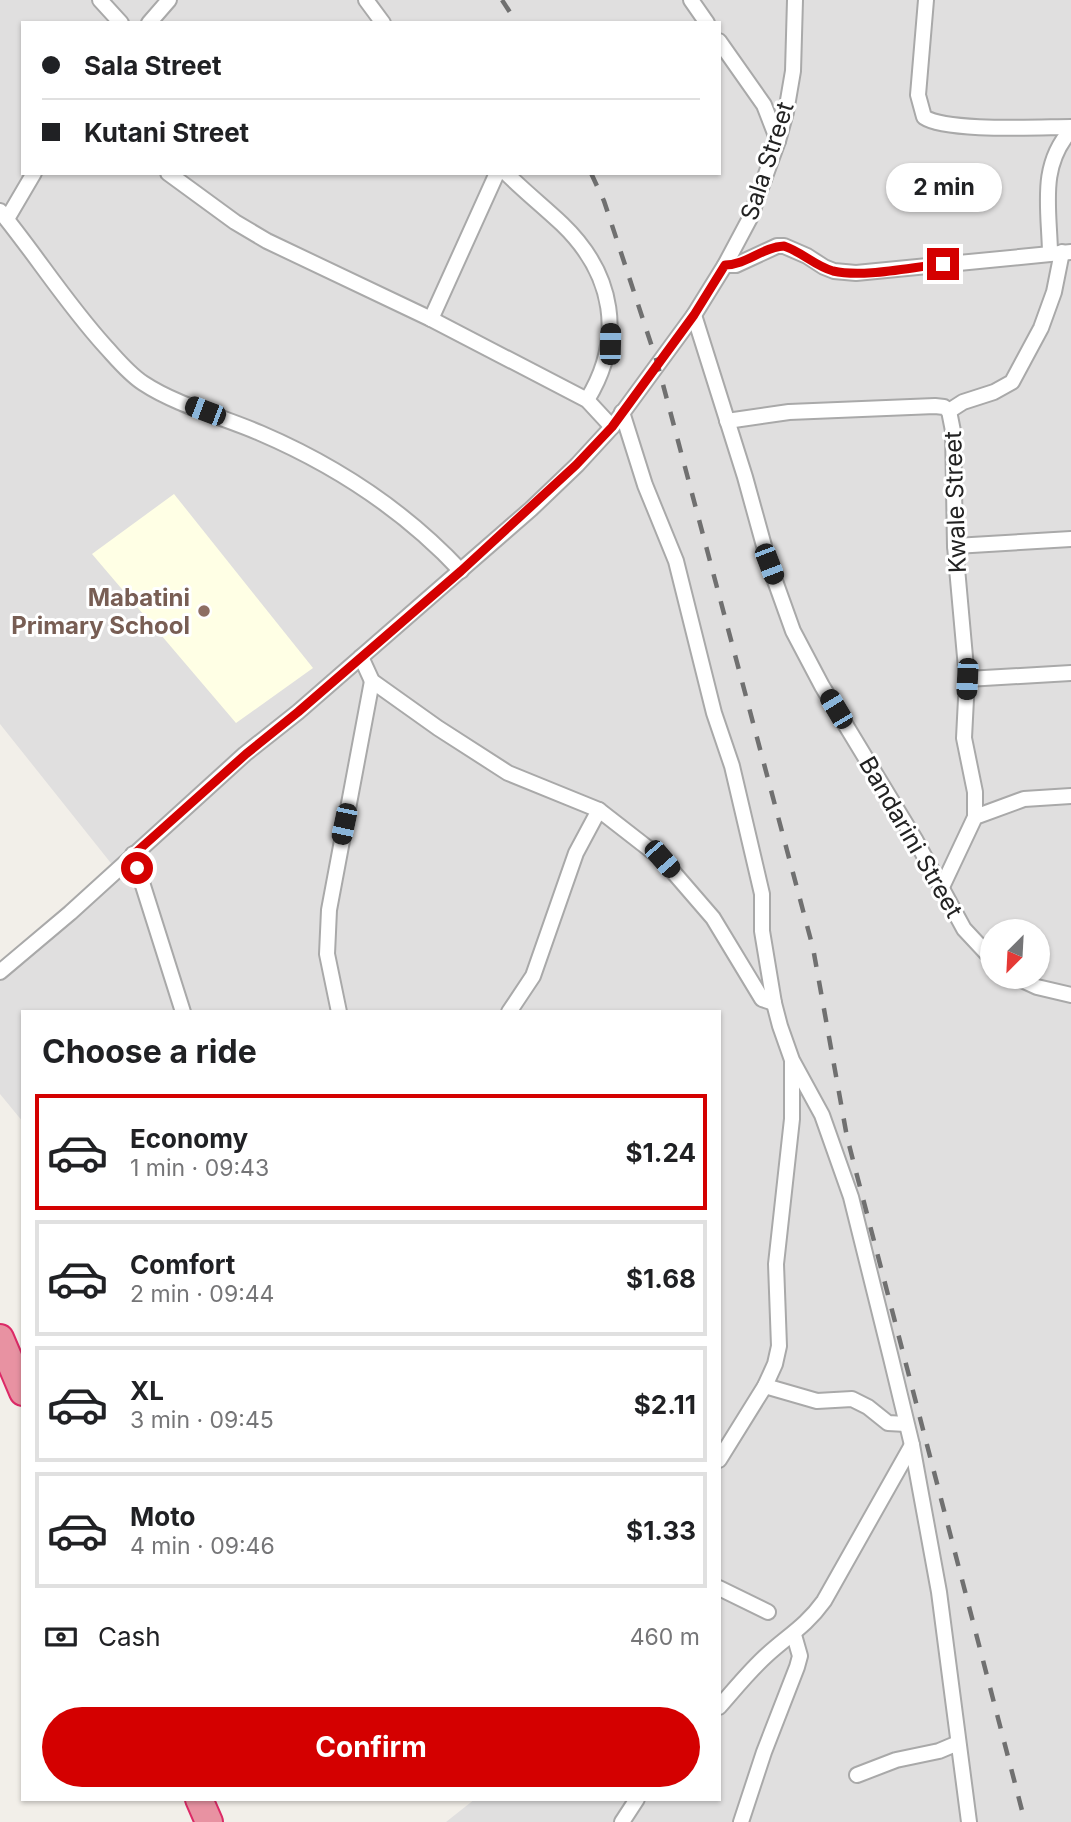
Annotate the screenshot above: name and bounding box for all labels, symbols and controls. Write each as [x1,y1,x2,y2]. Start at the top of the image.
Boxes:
text: Sala Street [84,50,221,81]
street label: Sala Street [734,98,800,224]
text: Kutani Street [84,117,249,148]
callout: 2 min [885,162,1001,212]
text: 2 min [913,173,975,201]
route end [927,248,959,280]
car [600,323,621,365]
car [182,394,229,428]
street label: Kwale Street [938,430,972,573]
car [752,541,787,587]
place label: Mabatini Primary School [11,583,190,640]
marker: Mabatini Primary School [196,603,212,619]
car [956,657,979,701]
car [817,686,856,732]
street label: Bandarini Street [853,751,969,923]
car [330,801,359,847]
car [641,836,684,882]
route start [121,852,153,884]
north arrow [980,919,1050,989]
map controls [980,919,1050,989]
text: Choose a ride [42,1032,257,1071]
icon: car [46,1121,109,1184]
text: Economy [130,1123,248,1154]
text: $1.24 [626,1137,696,1168]
text: 1 min · 09:43 [130,1154,269,1182]
icon: car [46,1247,109,1310]
text: Comfort [130,1249,235,1280]
text: $1.68 [626,1263,696,1294]
text: 2 min · 09:44 [130,1280,274,1308]
icon: car [46,1373,109,1436]
text: XL [130,1375,164,1406]
text: $2.11 [634,1389,696,1420]
text: 3 min · 09:45 [130,1406,274,1434]
icon: car [46,1499,109,1562]
text: Moto [130,1501,195,1532]
text: $1.33 [626,1515,696,1546]
text: 4 min · 09:46 [130,1532,275,1560]
icon: cash [42,1618,80,1656]
text: Cash [98,1621,161,1652]
text: 460 m [630,1623,700,1651]
button: Confirm [42,1707,700,1787]

